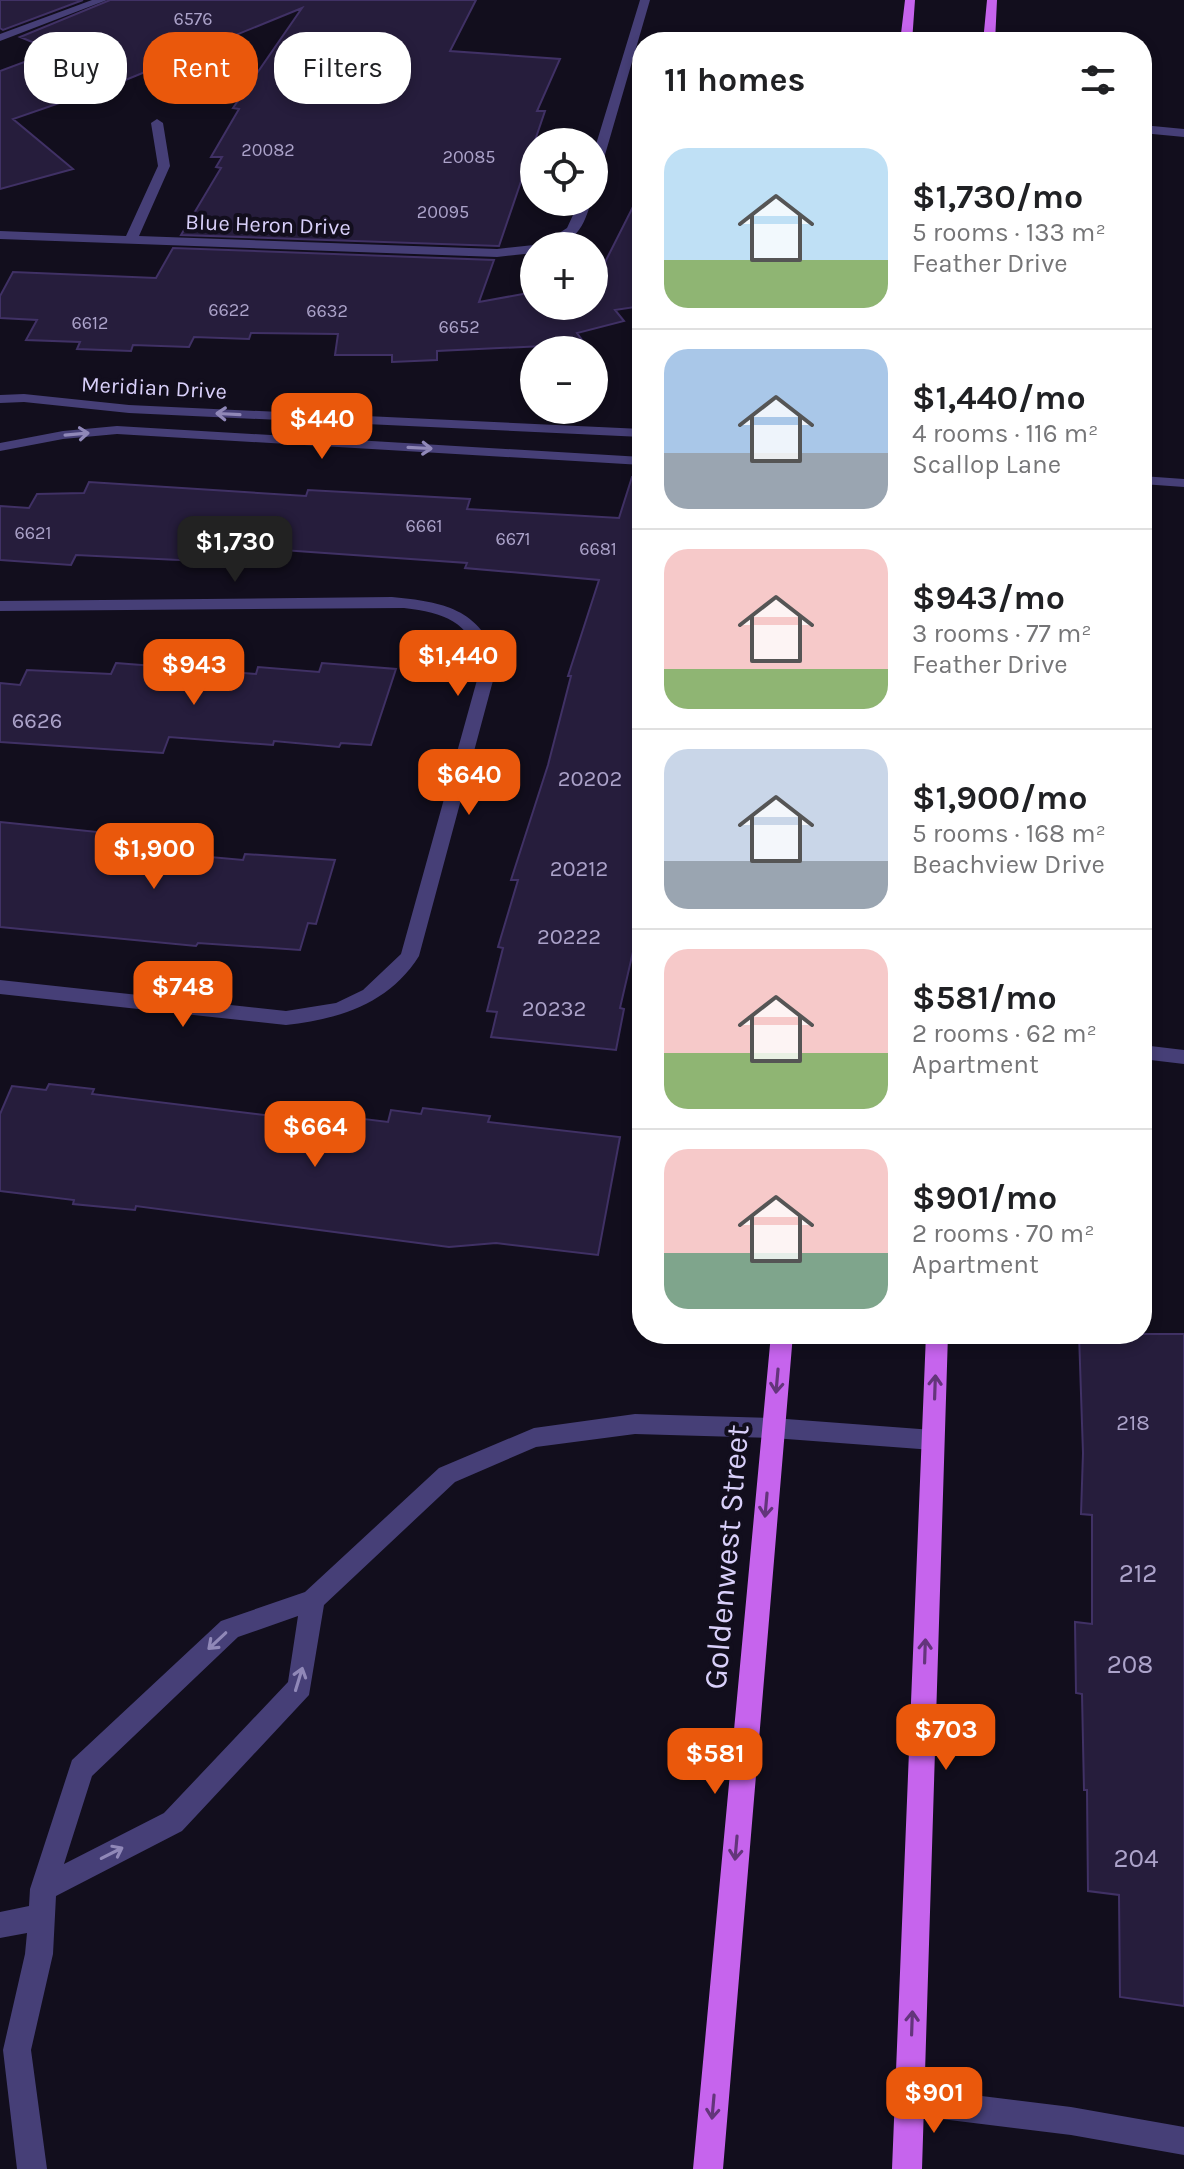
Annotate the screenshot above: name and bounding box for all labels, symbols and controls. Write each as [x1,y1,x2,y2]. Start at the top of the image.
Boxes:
house number: 6576 [173,8,213,30]
chip: Buy [24,32,127,104]
chip: Rent [143,32,258,104]
chip: Filters [274,32,411,104]
icon: filters [1076,58,1120,102]
text: 11 homes [664,60,806,100]
map controls [520,128,608,424]
button: locate [520,128,608,216]
house number: 20082 [241,139,295,161]
house number: 20085 [442,146,496,168]
text: $1,730/mo [912,177,1083,217]
icon: home [728,180,824,276]
house number: 20095 [417,201,469,223]
street label: Blue Heron Drive [185,209,351,241]
text: 5 rooms · 133 m² [912,217,1106,248]
button: + [520,232,608,320]
text: Feather Drive [912,248,1068,279]
house number: 6622 [208,299,250,321]
house number: 6632 [306,300,348,322]
house number: 6612 [72,312,109,334]
house number: 6652 [438,316,480,338]
button: − [520,336,608,424]
street label: Meridian Drive [80,371,228,405]
text: $1,440/mo [912,378,1086,418]
icon: home [728,381,824,477]
pin: $440 [275,393,369,461]
text: $440 [289,403,355,434]
one-way arrow [215,406,242,421]
text: 4 rooms · 116 m² [912,418,1099,449]
one-way arrow [63,426,90,441]
one-way arrow [406,440,433,455]
text: Scallop Lane [912,449,1061,480]
house number: 6661 [406,515,442,537]
pin: $1,730 [170,516,300,584]
house number: 6621 [15,522,52,544]
text: $1,730 [195,526,275,557]
house number: 6671 [495,528,531,550]
house number: 6681 [579,538,617,560]
text: $943/mo [912,578,1065,618]
icon: home [728,581,824,677]
text: 3 rooms · 77 m² [912,618,1092,649]
pin: $1,440 [393,630,523,698]
pin: $943 [147,639,241,707]
text: $1,440 [417,640,499,671]
text: $943 [161,649,227,680]
text: Feather Drive [912,649,1068,680]
house number: 6626 [12,708,62,734]
pin: $640 [422,749,516,817]
text: $640 [436,759,502,790]
house number: 20202 [558,766,622,792]
text: $1,900/mo [912,778,1087,818]
icon: home [728,781,824,877]
text: 5 rooms · 168 m² [912,818,1106,849]
pin: $1,900 [89,823,219,891]
text: $1,900 [113,833,195,864]
text: Beachview Drive [912,849,1105,880]
house number: 20212 [550,856,608,882]
house number: 20222 [537,924,601,950]
pin: $748 [136,961,230,1029]
text: $748 [151,971,215,1002]
text: $581/mo [912,978,1057,1018]
icon: home [728,981,824,1077]
house number: 20232 [522,996,586,1022]
text: 2 rooms · 62 m² [912,1018,1097,1049]
text: Apartment [912,1049,1039,1080]
pin: $664 [268,1101,362,1169]
text: $664 [283,1111,347,1142]
text: $901/mo [912,1178,1057,1218]
icon: home [728,1181,824,1277]
text: 2 rooms · 70 m² [912,1218,1095,1249]
text: Apartment [912,1249,1039,1280]
one-way arrow [770,1367,785,1394]
one-way arrow [927,1374,942,1401]
house number: 218 [1116,1410,1150,1436]
street label: Goldenwest Street [696,1423,757,1691]
one-way arrow [759,1491,774,1518]
house number: 212 [1119,1558,1157,1589]
one-way arrow [207,1631,227,1650]
one-way arrow [918,1638,933,1665]
house number: 208 [1107,1649,1153,1680]
one-way arrow [293,1667,307,1692]
pin: $703 [899,1704,993,1772]
text: $703 [914,1714,978,1745]
pin: $581 [668,1728,762,1796]
text: $581 [685,1738,745,1769]
one-way arrow [728,1834,743,1861]
house number: 204 [1113,1843,1159,1874]
one-way arrow [100,1845,124,1860]
one-way arrow [904,2010,919,2037]
pin: $901 [887,2067,981,2135]
text: $901 [904,2077,964,2108]
one-way arrow [705,2093,720,2120]

